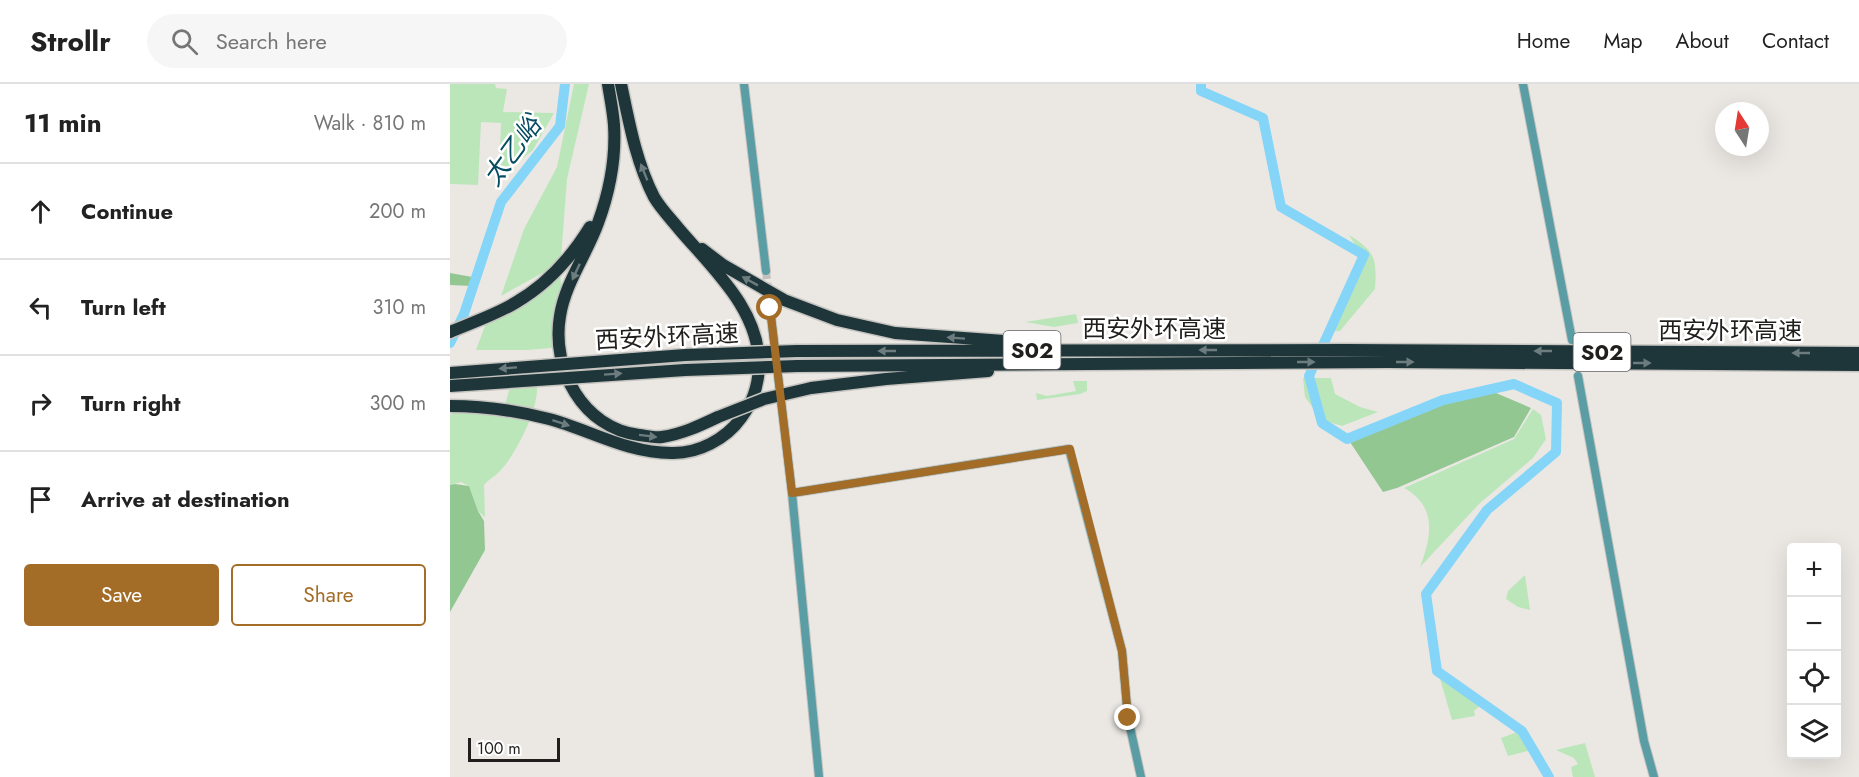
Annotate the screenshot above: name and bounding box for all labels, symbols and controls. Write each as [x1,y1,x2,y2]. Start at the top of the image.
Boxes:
search box [147,14,567,68]
text: Strollr [30,21,111,62]
icon: search [168,25,201,58]
text: Search here [216,25,327,57]
text: Home [1517,26,1570,56]
text: Map [1603,26,1643,56]
text: About [1676,26,1729,56]
text: Contact [1762,26,1829,56]
north arrow [1715,102,1769,156]
text: 11 min [24,104,102,142]
water label: 太乙峪 [474,106,552,194]
text: Walk · 810 m [314,109,426,138]
one-way arrow [639,162,649,180]
icon: ahead [24,195,57,228]
text: Continue [81,195,173,227]
text: 200 m [369,197,426,226]
one-way arrow [572,263,581,280]
one-way arrow [742,276,759,286]
icon: left [24,291,57,324]
text: Turn left [81,291,166,323]
text: 310 m [372,293,426,322]
route start [756,294,782,320]
street label: 西安外环高速 [1082,311,1226,346]
street label: 西安外环高速 [1658,313,1802,348]
street label: 西安外环高速 [594,315,740,358]
road number: S02 [1004,331,1060,369]
one-way arrow [947,333,966,343]
road number: S02 [1574,333,1630,371]
one-way arrow [1199,345,1218,355]
one-way arrow [878,346,897,356]
one-way arrow [1533,346,1552,356]
one-way arrow [1791,348,1810,358]
one-way arrow [1296,357,1315,367]
one-way arrow [1395,357,1414,367]
one-way arrow [1632,358,1651,368]
one-way arrow [498,363,517,373]
one-way arrow [604,370,623,379]
icon: right [24,387,57,420]
text: Turn right [81,387,181,419]
text: 300 m [369,389,426,418]
one-way arrow [552,419,570,428]
one-way arrow [639,431,658,441]
icon: arrive [24,483,57,516]
text: Arrive at destination [81,483,290,515]
map controls [1787,543,1841,759]
button: + [1787,543,1841,597]
button: Save [24,564,219,626]
button: Share [231,564,426,626]
button: − [1787,597,1841,651]
button: locate [1787,651,1841,705]
route end [1114,704,1140,730]
button: layers [1787,705,1841,759]
scale bar [468,735,560,762]
text: 100 m [477,737,521,760]

